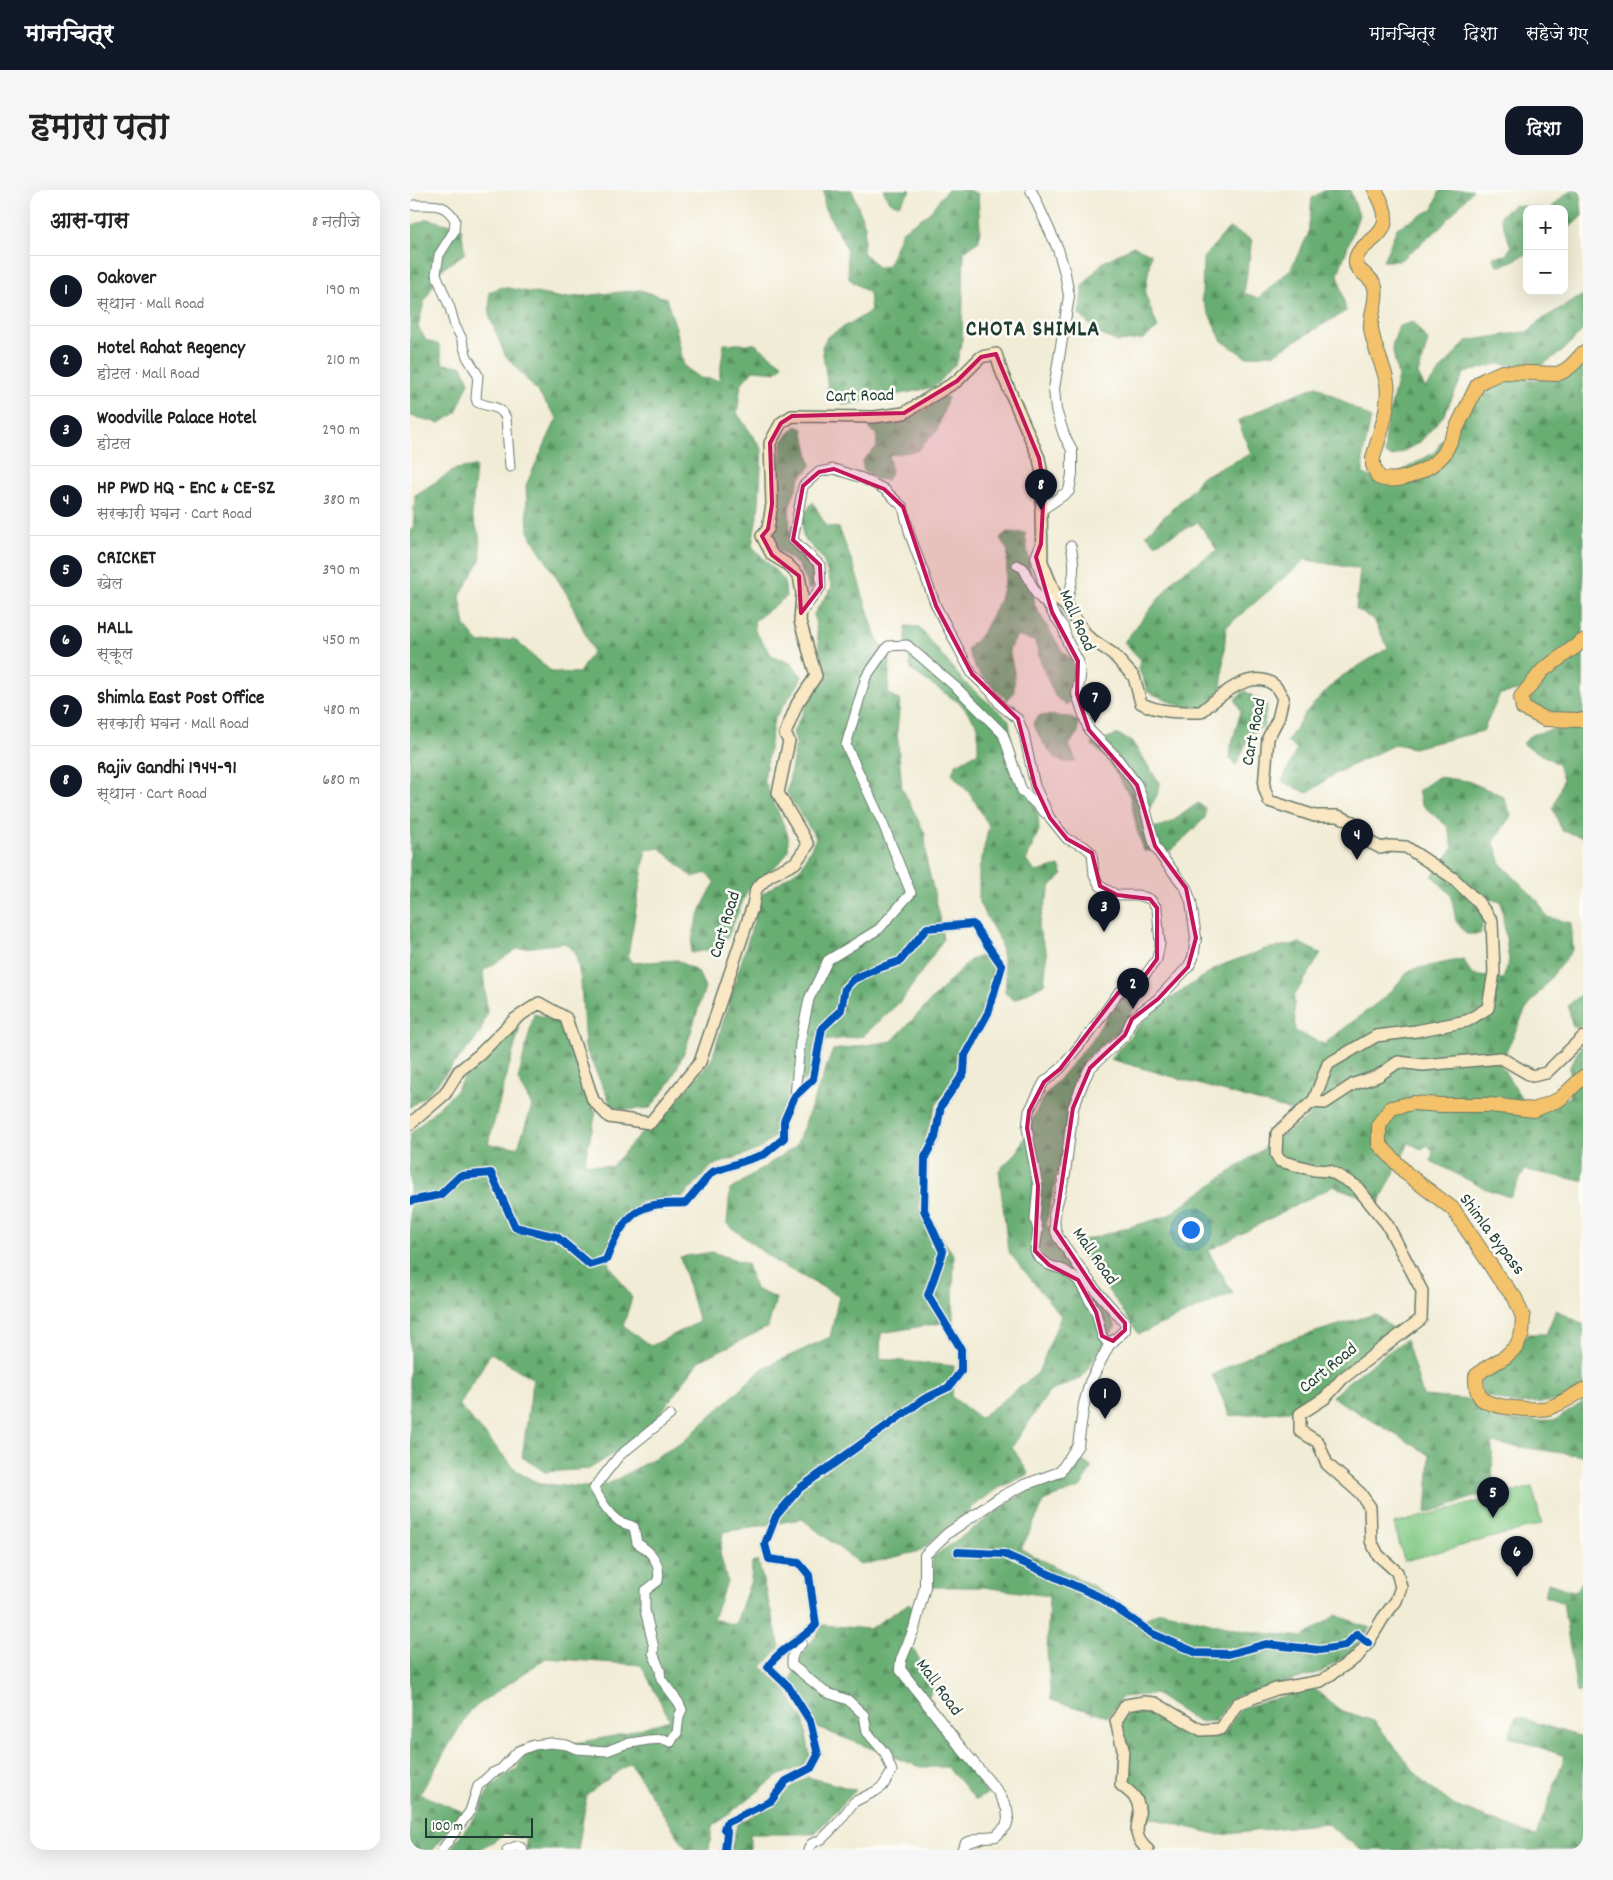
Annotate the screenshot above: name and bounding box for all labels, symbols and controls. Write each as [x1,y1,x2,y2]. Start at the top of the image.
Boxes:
text: मानचित्र [25,18,113,52]
text: मानचित्र [1369,23,1436,48]
text: दिशा [1464,23,1498,48]
text: सहेजे गए [1526,23,1588,48]
text: हमारा पता [30,105,169,155]
button: दिशा [1505,106,1583,155]
map controls [1523,205,1568,295]
button: + [1523,205,1568,250]
text: आस-पास [50,208,129,238]
text: 8 नतीजे [312,211,360,234]
button: − [1523,250,1568,295]
text: Oakover [97,266,156,293]
text: 1 [64,279,68,302]
text: 190 m [326,279,360,302]
text: स्थान · Mall Road [97,293,204,316]
district label: CHOTA SHIMLA [966,315,1100,346]
text: Hotel Rahat Regency [97,336,245,363]
text: 2 [63,349,70,372]
text: 210 m [326,349,360,372]
text: होटल · Mall Road [97,363,200,386]
street label: Cart Road [826,384,894,410]
text: Woodville Palace Hotel [97,406,256,433]
text: 3 [62,419,70,442]
text: 290 m [322,419,360,442]
text: होटल [97,433,131,456]
pin: 8 [1025,469,1057,510]
text: HP PWD HQ - EnC & CE-SZ [97,476,275,503]
text: 4 [63,489,69,512]
text: 380 m [323,489,360,512]
text: सरकारी भवन · Cart Road [97,503,252,526]
text: CRICKET [97,546,156,573]
text: 5 [62,559,70,582]
text: 390 m [322,559,360,582]
text: खेल [97,573,123,596]
street label: Mall Road [1051,586,1101,656]
text: HALL [97,616,133,643]
text: 6 [62,629,70,652]
text: 450 m [323,629,360,652]
text: स्कूल [97,643,133,666]
pin: 7 [1079,682,1111,723]
text: Shimla East Post Office [97,686,264,713]
street label: Cart Road [1236,696,1274,768]
text: 7 [63,699,69,722]
text: 480 m [324,699,360,722]
text: सरकारी भवन · Mall Road [97,713,249,736]
text: Rajiv Gandhi 1944-91 [97,756,237,783]
text: 8 [63,769,69,792]
text: 680 m [322,769,360,792]
text: स्थान · Cart Road [97,783,207,806]
pin: 4 [1341,819,1373,860]
street label: Cart Road [704,889,748,961]
pin: 3 [1088,891,1120,932]
pin: 2 [1117,968,1149,1009]
street label: Shimla Bypass [1452,1189,1530,1281]
your location [1178,1217,1204,1243]
street label: Mall Road [1065,1223,1123,1291]
street label: Cart Road [1295,1338,1363,1400]
pin: 1 [1089,1378,1121,1419]
pin: 5 [1477,1477,1509,1518]
pin: 6 [1501,1536,1533,1577]
street label: Mall Road [909,1654,967,1722]
scale bar [425,1815,532,1838]
text: 100 m [432,1817,463,1837]

